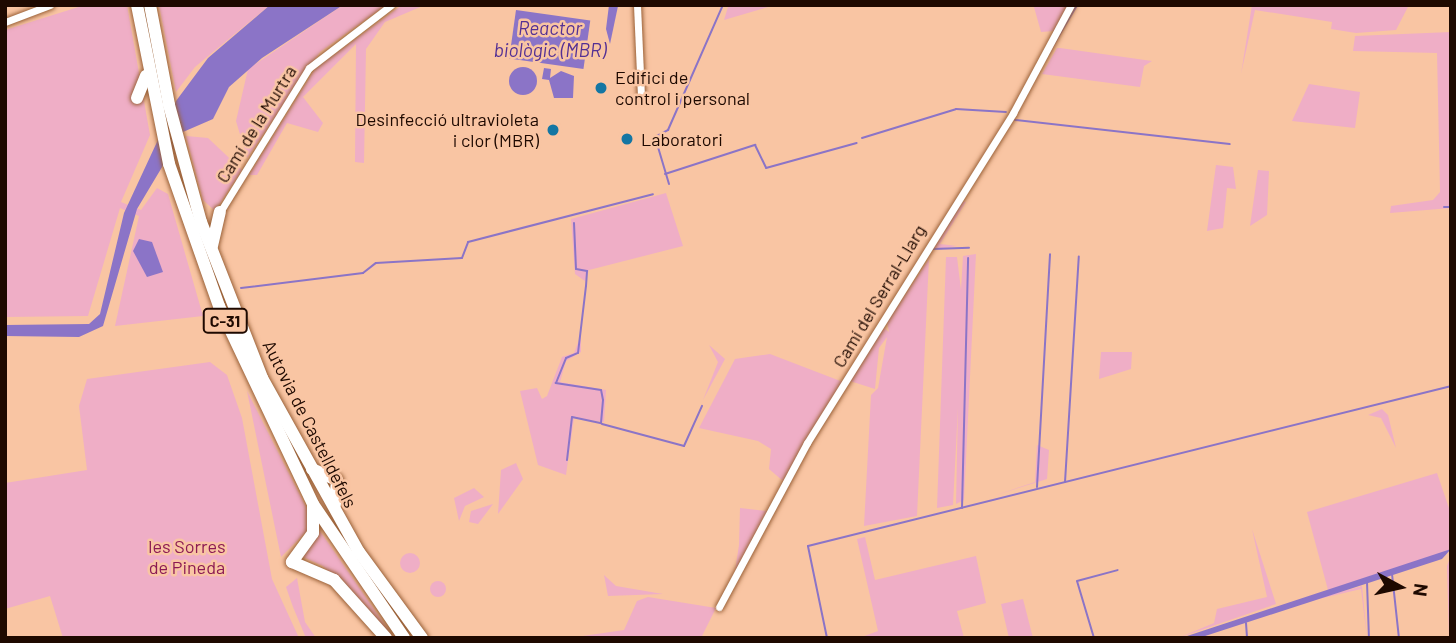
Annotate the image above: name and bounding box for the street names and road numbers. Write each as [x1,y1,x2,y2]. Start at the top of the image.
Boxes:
street label: Camí de la Murtra [211,62,301,186]
street label: Camí del Serral-Llarg [828,221,930,371]
road number: C-31 [202,308,248,334]
street label: Autovia de Castelldefels [258,337,362,511]

